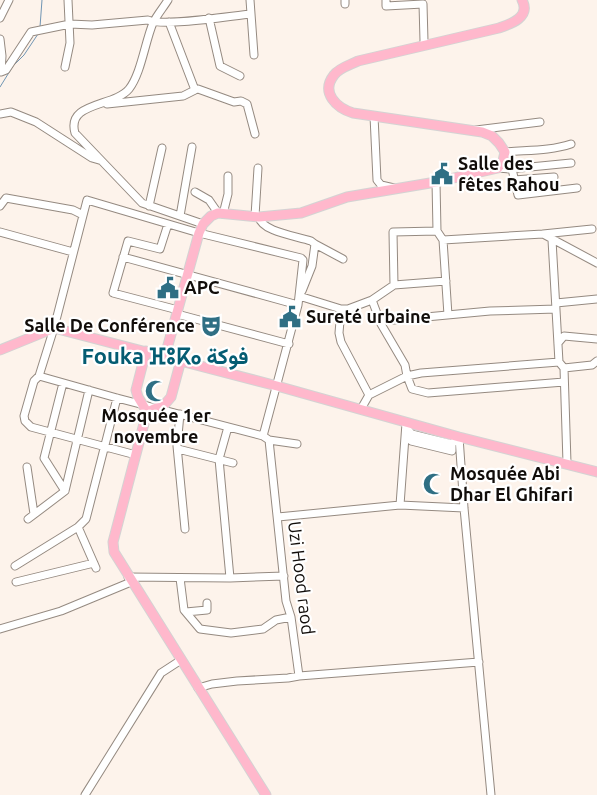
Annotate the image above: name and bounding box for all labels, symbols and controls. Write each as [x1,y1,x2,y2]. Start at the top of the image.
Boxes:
place label: Salle des fêtes Rahou [458,153,559,194]
public building icon: Salle des fêtes Rahou [429,161,455,187]
public building icon: APC [155,275,181,301]
place label: APC [184,277,220,297]
public building icon: Sureté urbaine [277,304,303,330]
place label: Sureté urbaine [306,306,431,326]
theatre icon: Salle De Conférence [198,313,224,339]
place label: Salle De Conférence [24,315,195,335]
district label: Fouka ⴼⵓⴽⴰ فوكة [82,343,248,370]
mosque icon: Mosquée 1er novembre [143,378,169,404]
place label: Mosquée 1er novembre [101,405,211,446]
place label: Mosquée Abi Dhar El Ghifari [450,463,573,504]
mosque icon: Mosquée Abi Dhar El Ghifari [421,471,447,497]
street label: Uzi Hood raod [285,520,319,636]

